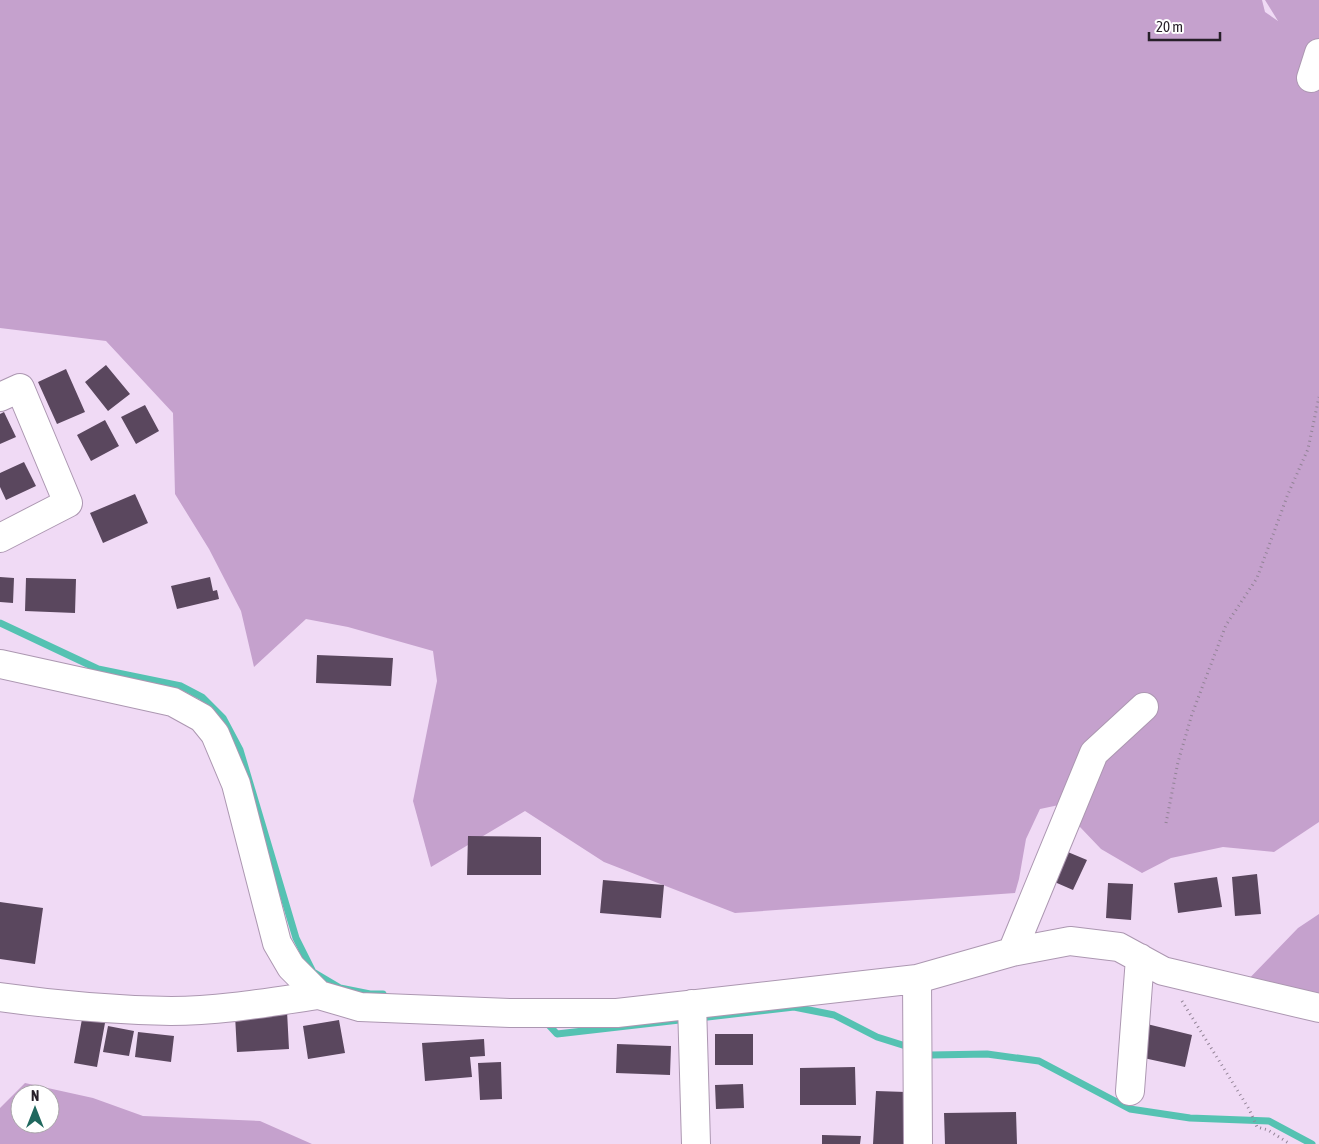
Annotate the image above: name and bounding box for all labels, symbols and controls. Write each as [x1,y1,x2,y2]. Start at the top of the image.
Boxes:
scale bar [1149,10,1220,42]
text: 20 m [1156,18,1183,35]
north arrow [10,1084,60,1134]
text: N [31,1088,39,1104]

